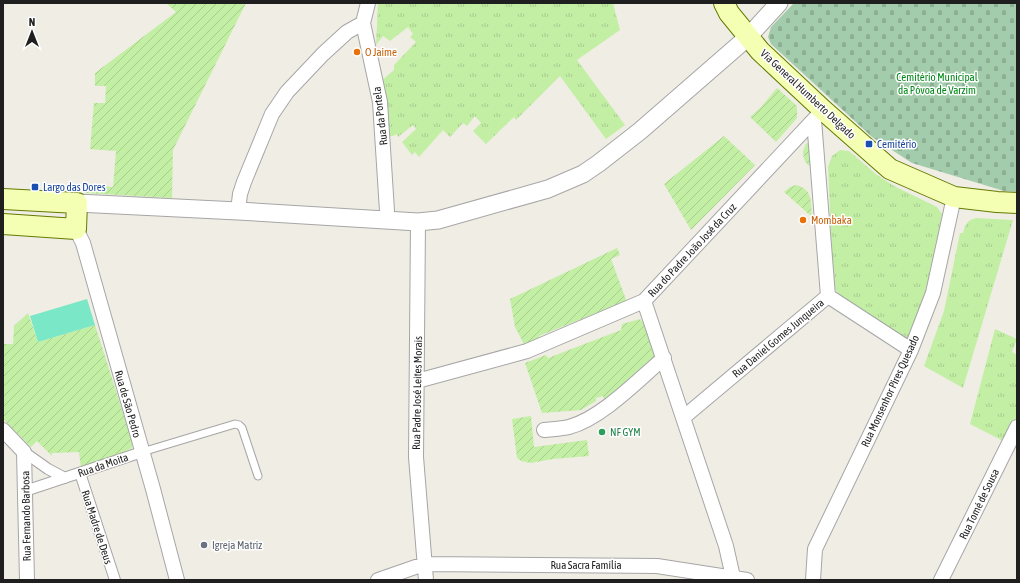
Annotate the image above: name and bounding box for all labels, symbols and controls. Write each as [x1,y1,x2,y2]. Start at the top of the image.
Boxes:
north arrow [12,12,52,52]
text: N [29,16,35,28]
place label: O Jaime [365,46,397,58]
marker: O Jaime [352,47,362,57]
street label: Via General Humberto Delgado [758,47,858,141]
park label: Cemitério Municipal da Póvoa de Varzim [896,71,978,96]
street label: Rua da Portela [370,86,390,146]
place label: Cemitério [877,138,916,150]
marker: Cemitério [864,139,874,149]
place label: Largo das Dores [43,181,106,193]
marker: Largo das Dores [30,182,40,192]
street label: Rua do Padre João José da Cruz [646,201,739,299]
place label: Mombaka [811,214,852,226]
marker: Mombaka [798,215,808,225]
street label: Rua Daniel Gomes Junqueira [730,296,826,380]
street label: Rua Monsenhor Pires Quesado [859,333,921,449]
street label: Rua Padre José Leites Morais [410,336,424,450]
street label: Rua de São Pedro [113,369,143,439]
place label: NF GYM [610,426,641,438]
marker: NF GYM [597,427,607,437]
street label: Rua da Moita [76,451,130,479]
street label: Rua Tomé de Sousa [957,467,1001,541]
street label: Rua Fernando Barbosa [19,471,33,561]
street label: Rua Madre de Deus [79,489,115,566]
place label: Igreja Matriz [212,539,262,551]
marker: Igreja Matriz [199,540,209,550]
street label: Rua Sacra Família [550,559,622,571]

